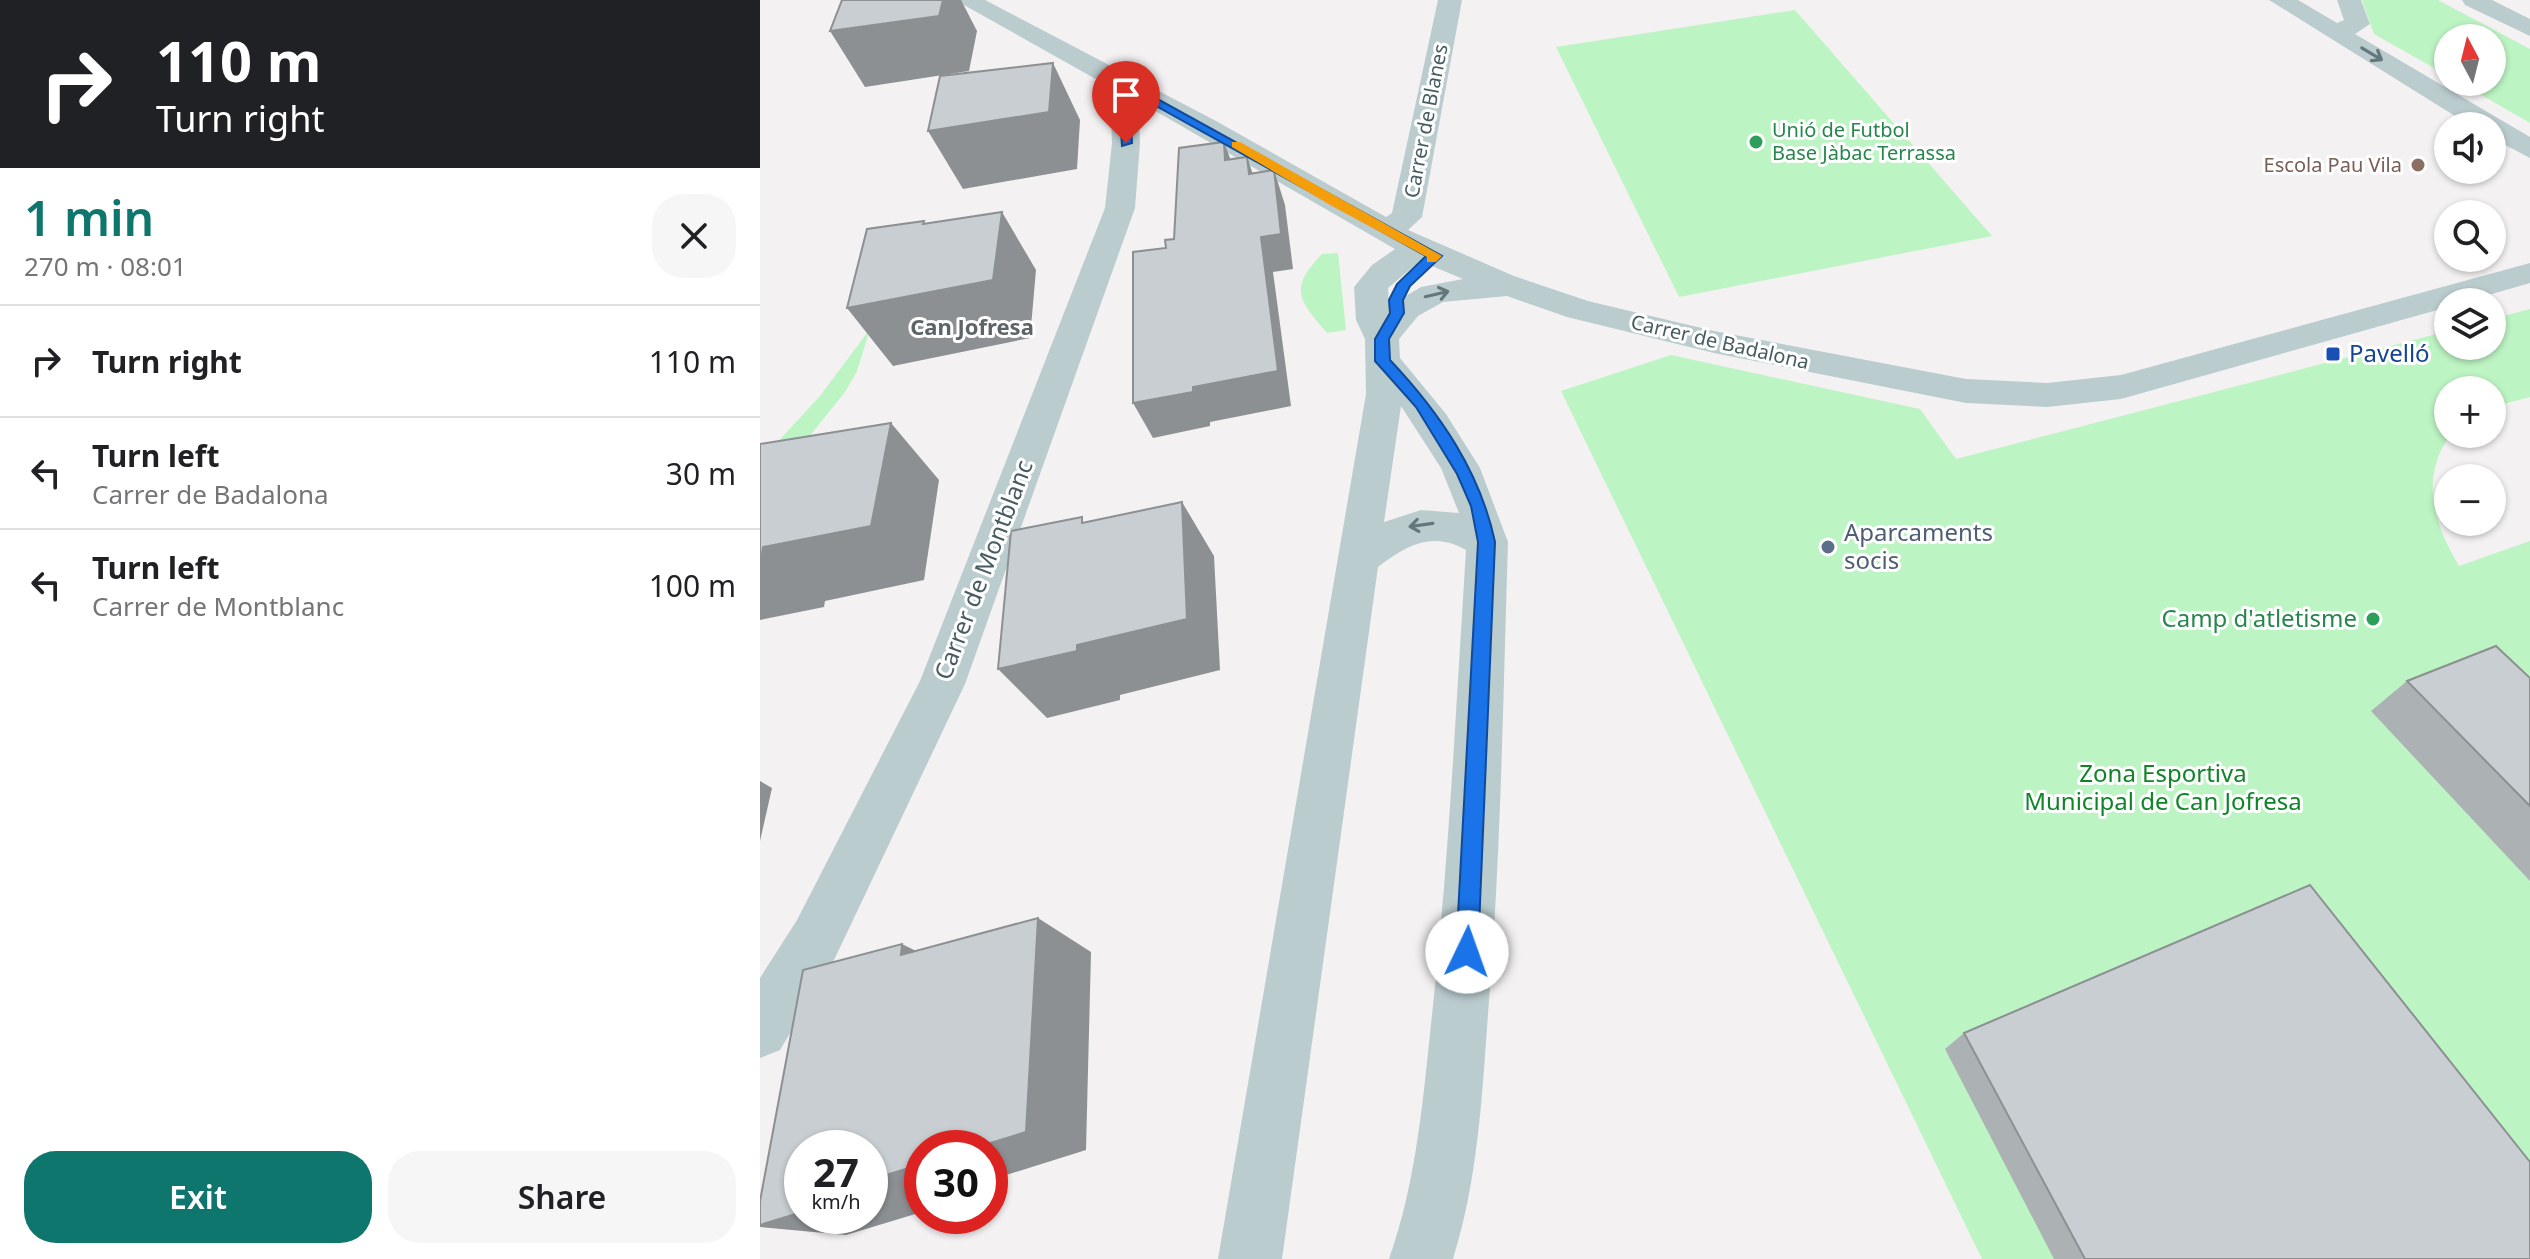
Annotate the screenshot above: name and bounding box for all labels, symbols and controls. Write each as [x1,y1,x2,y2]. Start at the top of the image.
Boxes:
text: 110 m [156,22,321,98]
north arrow [2434,24,2506,96]
map controls [2434,24,2506,536]
icon: right [24,32,128,136]
street label: Carrer de Blanes [1397,42,1454,200]
one-way arrow [2360,46,2383,62]
pin [1092,61,1160,143]
icon: arrive [1104,73,1148,117]
text: Turn right [156,94,324,143]
button: sound [2434,112,2506,184]
place label: Unió de Futbol Base Jàbac Terrassa [1772,116,1956,166]
marker: Unió de Futbol Base Jàbac Terrassa [1747,133,1765,151]
place label: Escola Pau Vila [2264,151,2402,178]
marker: Escola Pau Vila [2409,156,2427,174]
text: 1 min [24,185,154,250]
button: close [652,194,736,278]
button: search [2434,200,2506,272]
text: 270 m · 08:01 [24,248,187,284]
one-way arrow [1424,286,1450,301]
button: layers [2434,288,2506,360]
street label: Carrer de Badalona [1628,308,1812,375]
district label: Can Jofresa [910,311,1034,341]
place label: Pavelló [2349,336,2430,369]
icon: right [24,339,68,383]
text: Turn right [92,341,242,382]
text: 110 m [649,341,736,382]
marker: Pavelló [2324,345,2342,363]
button: + [2434,376,2506,448]
text: Turn left [92,435,220,476]
icon: left [24,451,68,495]
text: 30 m [666,453,736,494]
street label: Carrer de Montblanc [925,455,1040,684]
button: − [2434,464,2506,536]
text: Carrer de Badalona [92,476,329,512]
place label: Aparcaments socis [1844,515,1993,576]
one-way arrow [1408,518,1435,533]
marker: Aparcaments socis [1819,538,1837,556]
text: Turn left [92,547,220,588]
icon: left [24,563,68,607]
text: 100 m [649,565,736,606]
text: Carrer de Montblanc [92,588,344,624]
place label: Camp d'atletisme [2162,601,2357,634]
marker: Camp d'atletisme [2364,610,2382,628]
park label: Zona Esportiva Municipal de Can Jofresa [2024,756,2302,817]
position arrow [1425,910,1509,994]
speed limit sign: 30 [904,1130,1008,1234]
text: 27 [813,1144,859,1199]
button: Exit [24,1151,372,1243]
button: Share [388,1151,736,1243]
text: km/h [811,1188,861,1215]

